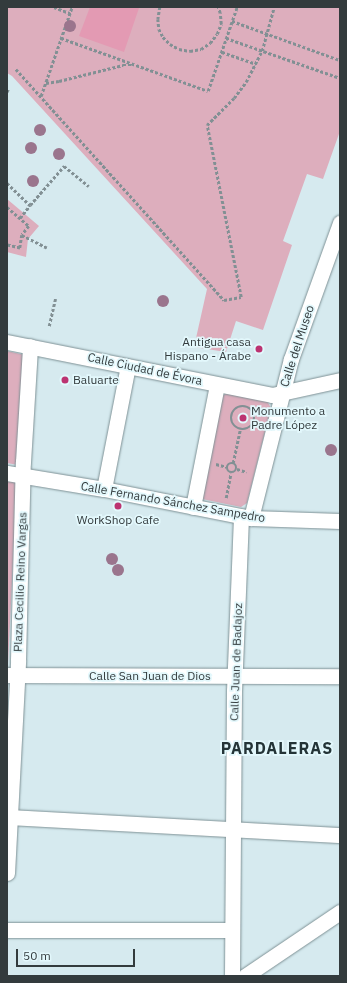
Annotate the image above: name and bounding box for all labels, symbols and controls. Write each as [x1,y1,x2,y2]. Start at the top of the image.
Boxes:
street label: Calle del Museo [277,303,317,389]
place label: Antigua casa Hispano - Árabe [164,335,251,363]
marker: Antigua casa Hispano - Árabe [254,344,264,354]
street label: Calle Ciudad de Évora [86,350,204,388]
place label: Baluarte [73,373,119,387]
marker: Baluarte [60,375,70,385]
place label: Monumento a Padre López [251,404,325,432]
marker: Monumento a Padre López [238,413,248,423]
street label: Calle Fernando Sánchez Sampedro [80,479,266,525]
marker: WorkShop Cafe [113,501,123,511]
street label: Plaza Cecilio Reino Vargas [10,512,30,652]
place label: WorkShop Cafe [77,513,159,527]
street label: Calle Juan de Badajoz [227,603,245,721]
street label: Calle San Juan de Dios [89,669,211,683]
district label: PARDALERAS [221,738,333,758]
scale bar [18,941,137,967]
text: 50 m [23,948,51,963]

